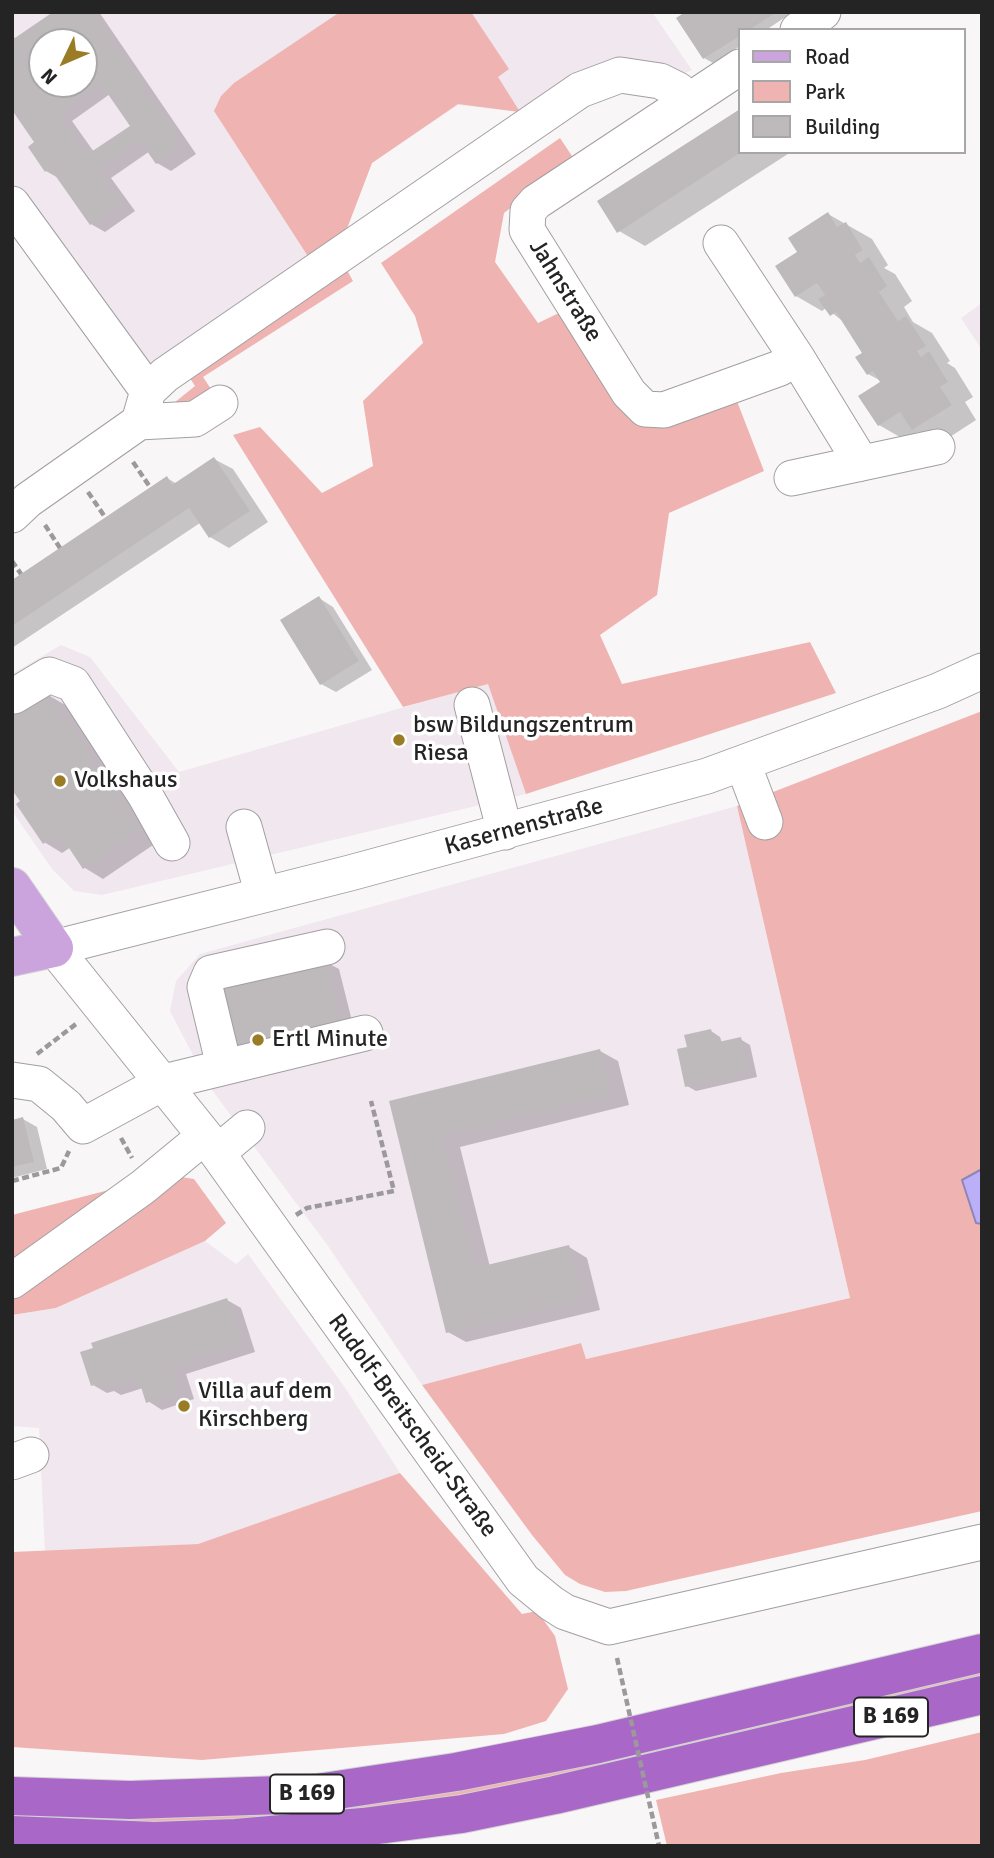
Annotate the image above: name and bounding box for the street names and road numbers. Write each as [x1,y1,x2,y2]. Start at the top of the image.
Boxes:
street label: Jahnstraße [522,235,608,347]
street label: Kasernenstraße [442,792,606,862]
street label: Rudolf-Breitscheid-Straße [321,1309,503,1543]
road number: B 169 [854,1698,928,1736]
road number: B 169 [270,1774,344,1814]

